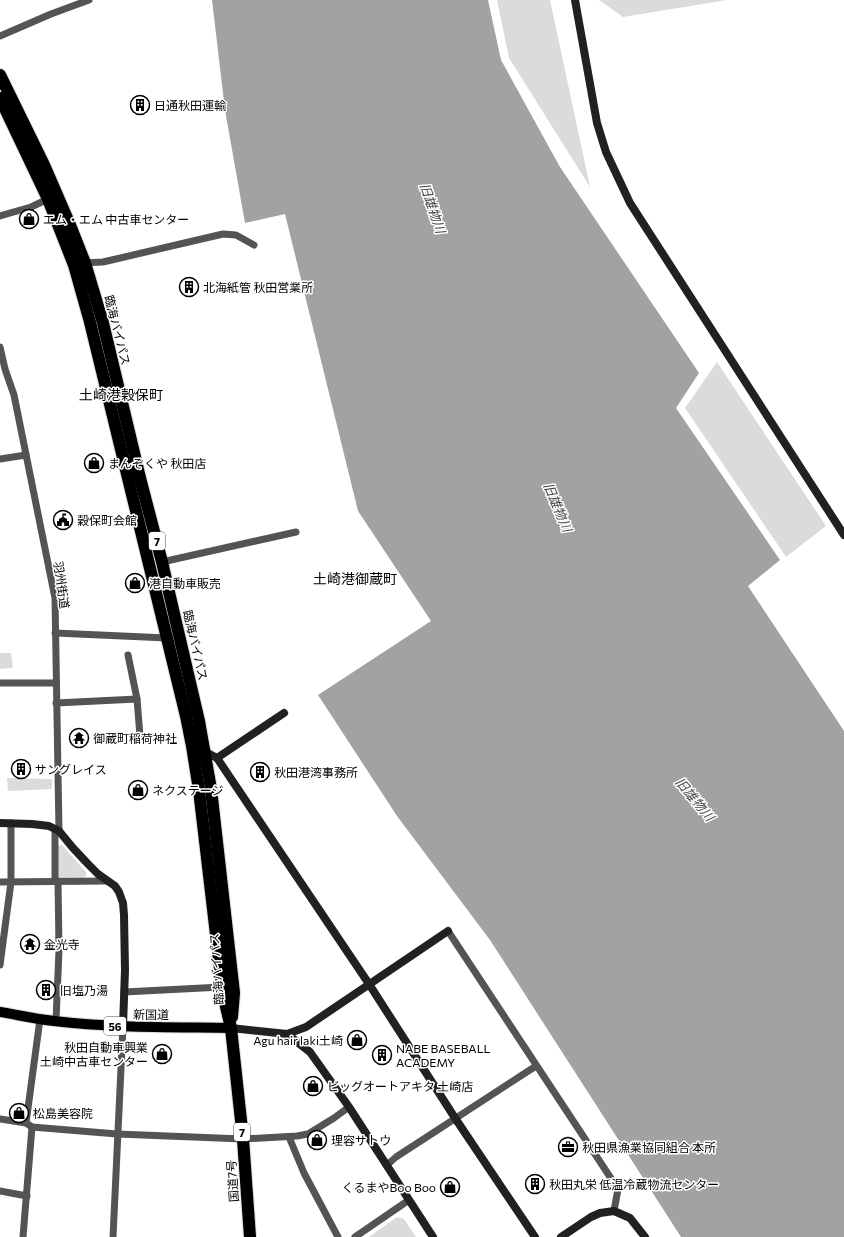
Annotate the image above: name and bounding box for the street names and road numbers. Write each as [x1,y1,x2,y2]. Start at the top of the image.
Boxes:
street label: 臨海バイパス [103,293,133,367]
road number: 7 [149,532,165,550]
street label: 羽州街道 [52,560,72,610]
street label: 臨海バイパス [181,608,211,682]
street label: 臨海バイパス [207,933,225,1005]
street label: 新国道 [133,1007,169,1021]
road number: 56 [104,1017,126,1035]
road number: 7 [234,1123,250,1141]
street label: 国道7号 [224,1159,240,1203]

